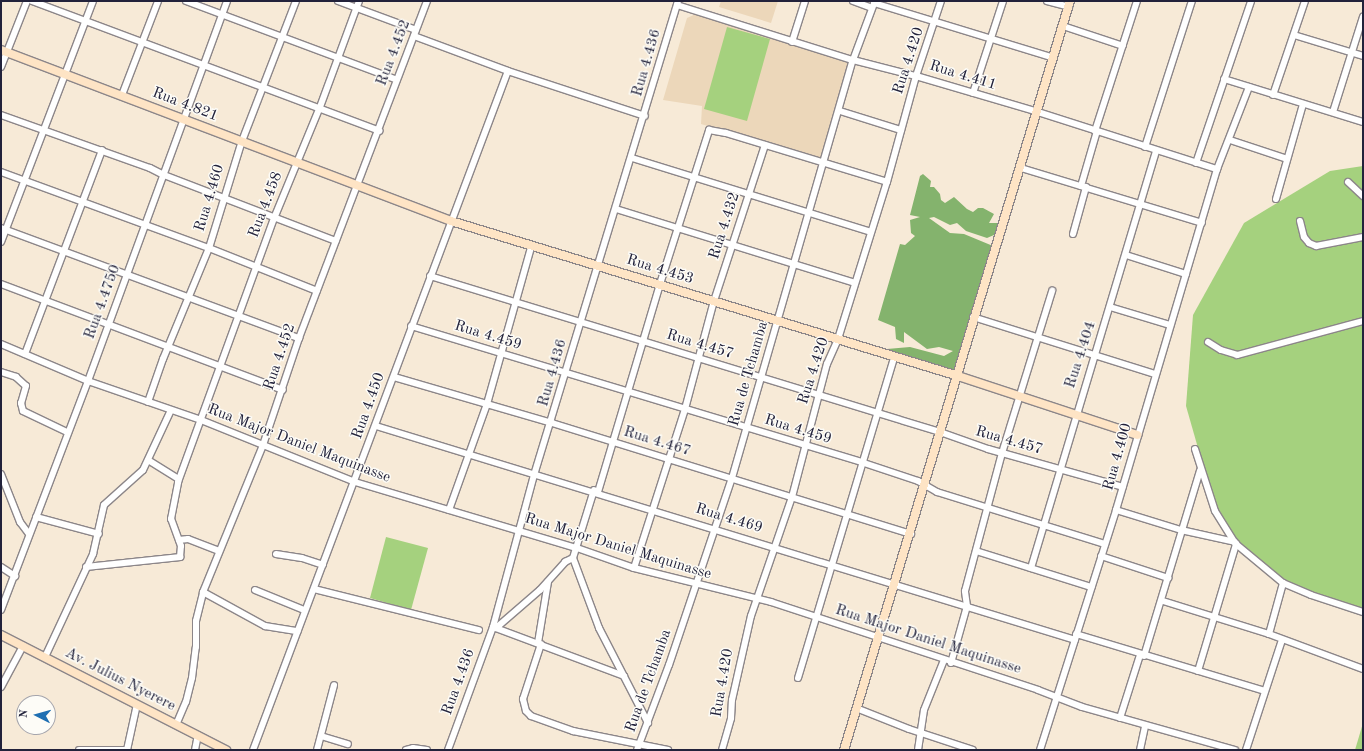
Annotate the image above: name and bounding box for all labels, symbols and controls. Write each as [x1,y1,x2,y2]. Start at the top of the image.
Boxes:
street label: Rua 4.452 [373,17,415,89]
street label: Rua 4.420 [890,25,928,97]
street label: Rua 4.436 [629,27,665,99]
street label: Rua 4.411 [927,57,999,95]
street label: Rua 4.821 [149,84,221,126]
street label: Rua 4.460 [191,162,229,234]
street label: Rua 4.458 [245,169,287,241]
street label: Rua 4.432 [706,190,744,262]
street label: Rua 4.453 [624,251,696,289]
street label: Rua 4.4750 [81,262,125,342]
street label: Rua 4.459 [452,317,524,355]
street label: Rua 4.404 [1062,319,1100,391]
street label: Rua de Tchamba [725,320,773,428]
street label: Rua 4.452 [260,321,300,393]
street label: Rua 4.457 [664,326,736,364]
street label: Rua 4.420 [795,335,833,407]
street label: Rua 4.436 [535,337,571,409]
street label: Rua 4.450 [349,370,389,442]
street label: Rua Major Daniel Maquinasse [205,401,393,487]
street label: Rua 4.459 [762,411,834,449]
street label: Rua 4.400 [1100,421,1136,493]
street label: Rua 4.467 [621,423,693,461]
street label: Rua 4.457 [973,423,1045,459]
street label: Rua 4.469 [693,500,765,538]
street label: Rua Major Daniel Maquinasse [522,510,714,584]
street label: Rua Major Daniel Maquinasse [833,601,1023,679]
street label: Rua de Tchamba [622,627,676,735]
street label: Av. Julius Nyerere [62,644,178,716]
street label: Rua 4.436 [439,646,479,718]
street label: Rua 4.420 [708,647,738,719]
north arrow [16,695,56,735]
text: N [19,709,30,719]

